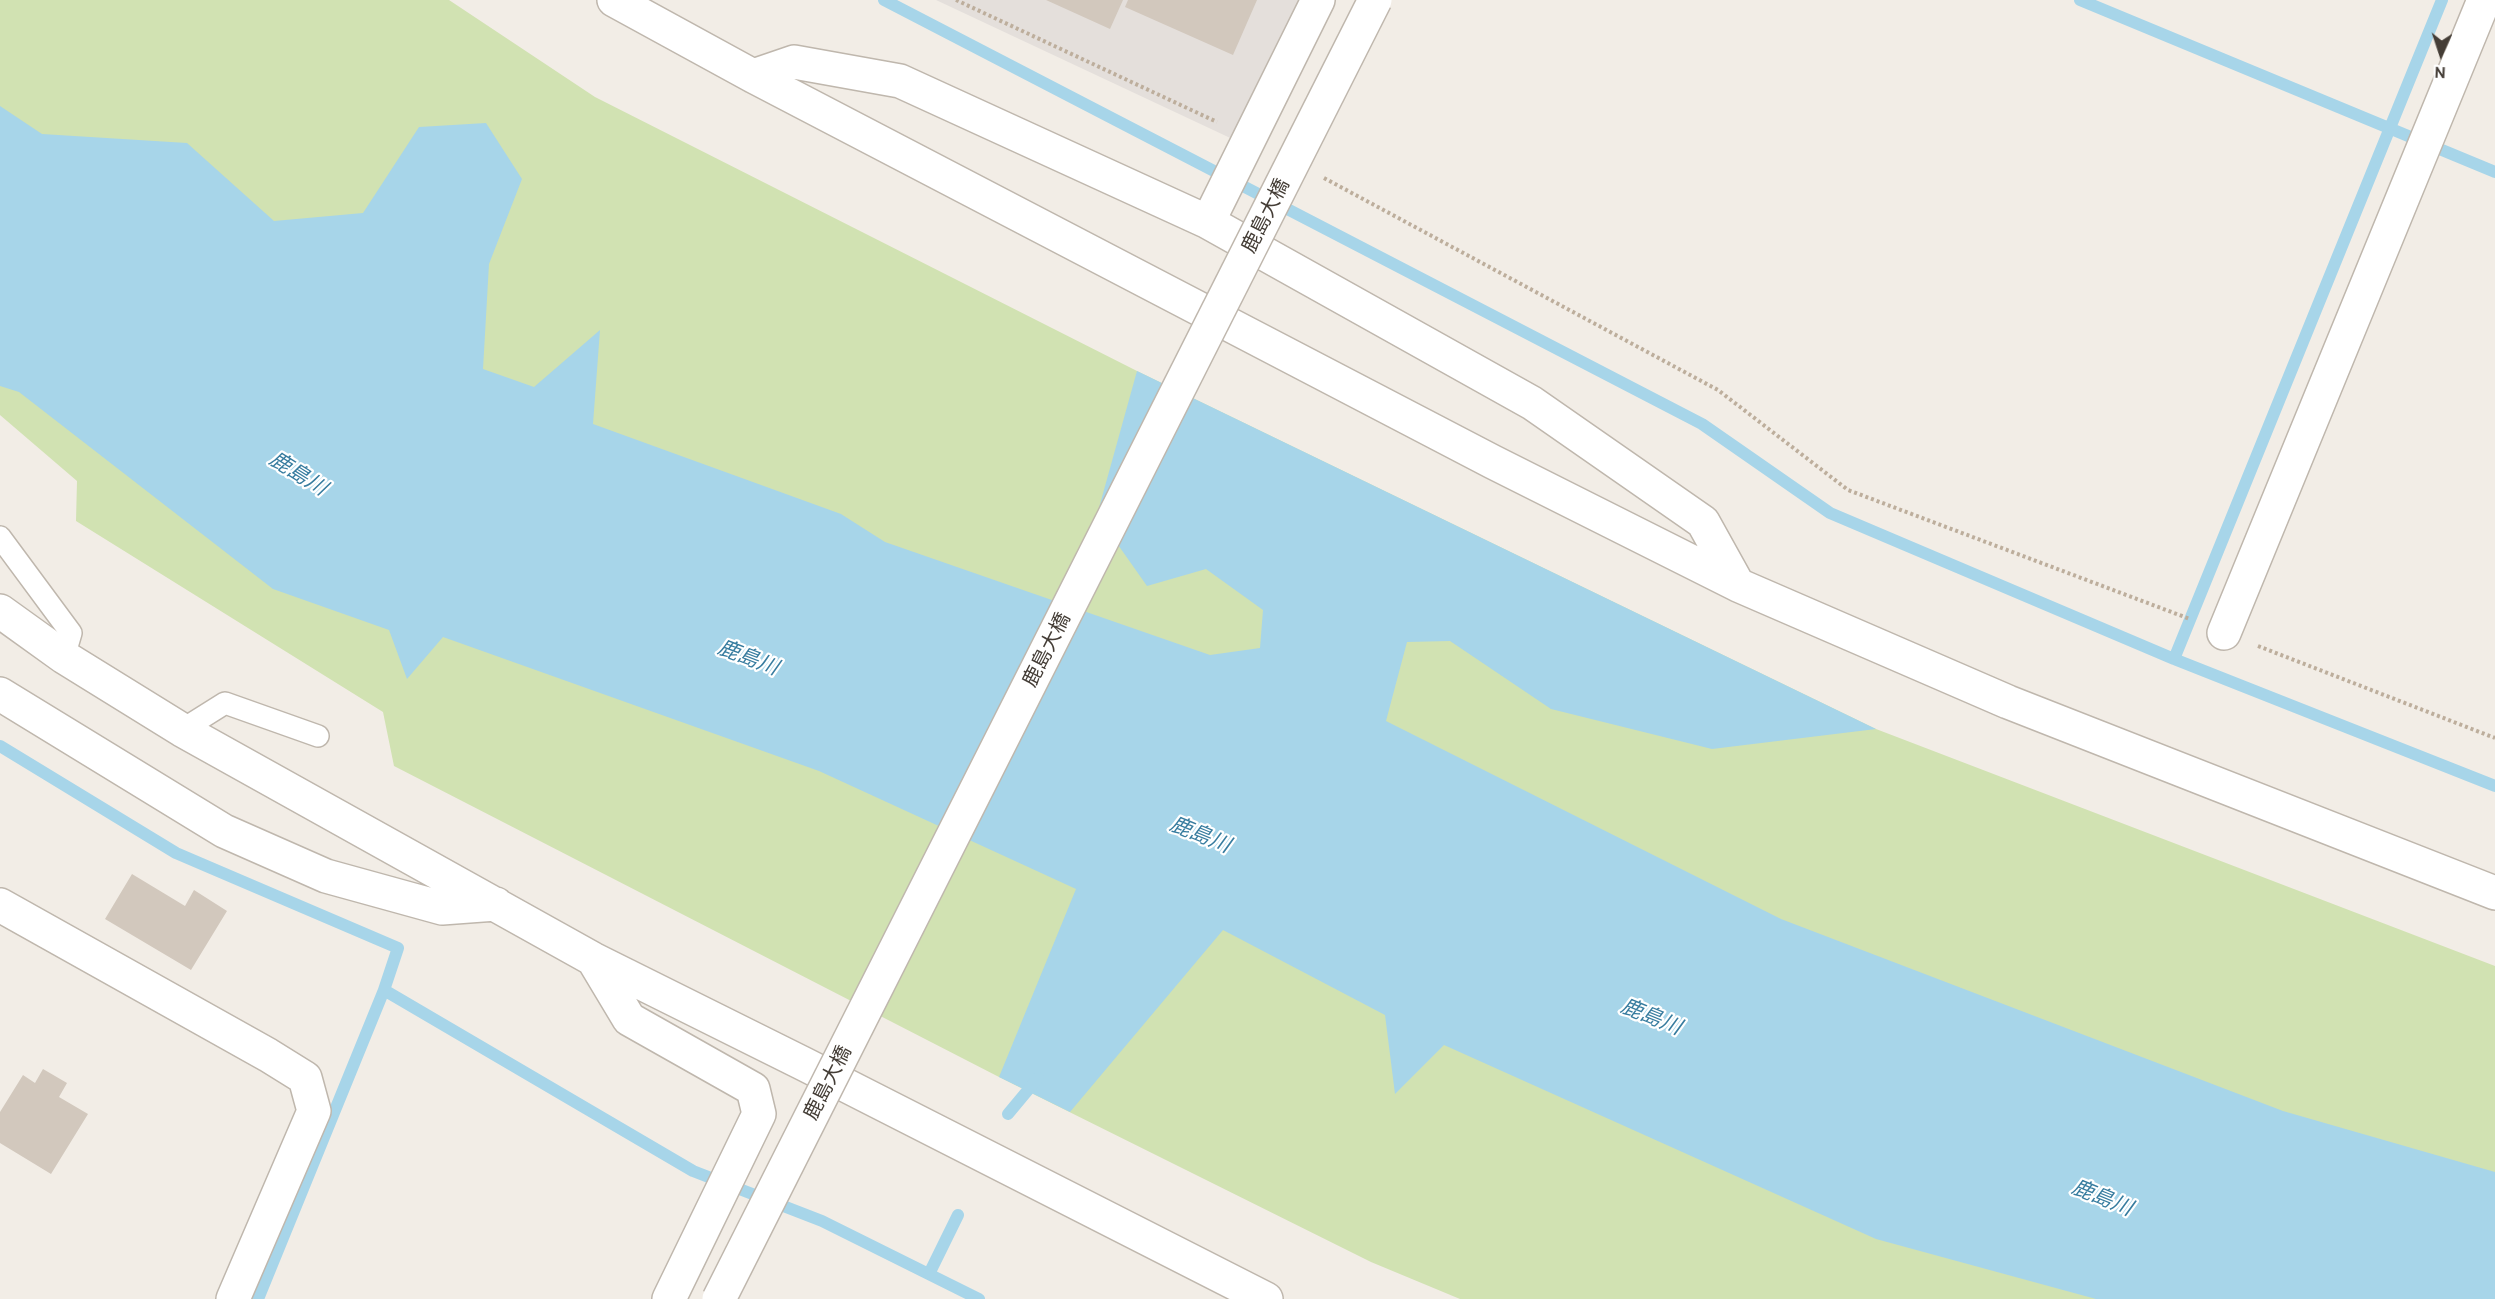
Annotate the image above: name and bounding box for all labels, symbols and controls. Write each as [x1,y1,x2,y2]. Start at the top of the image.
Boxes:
north arrow [2411,24,2471,84]
text: N [2434,63,2446,82]
street label: 鹿島大橋 [1237,175,1295,257]
water label: 鹿島川 [265,447,331,501]
street label: 鹿島大橋 [1018,609,1076,691]
water label: 鹿島川 [714,635,782,681]
water label: 鹿島川 [1166,812,1234,858]
water label: 鹿島川 [1617,994,1685,1040]
street label: 鹿島大橋 [799,1042,857,1124]
water label: 鹿島川 [2068,1175,2136,1221]

